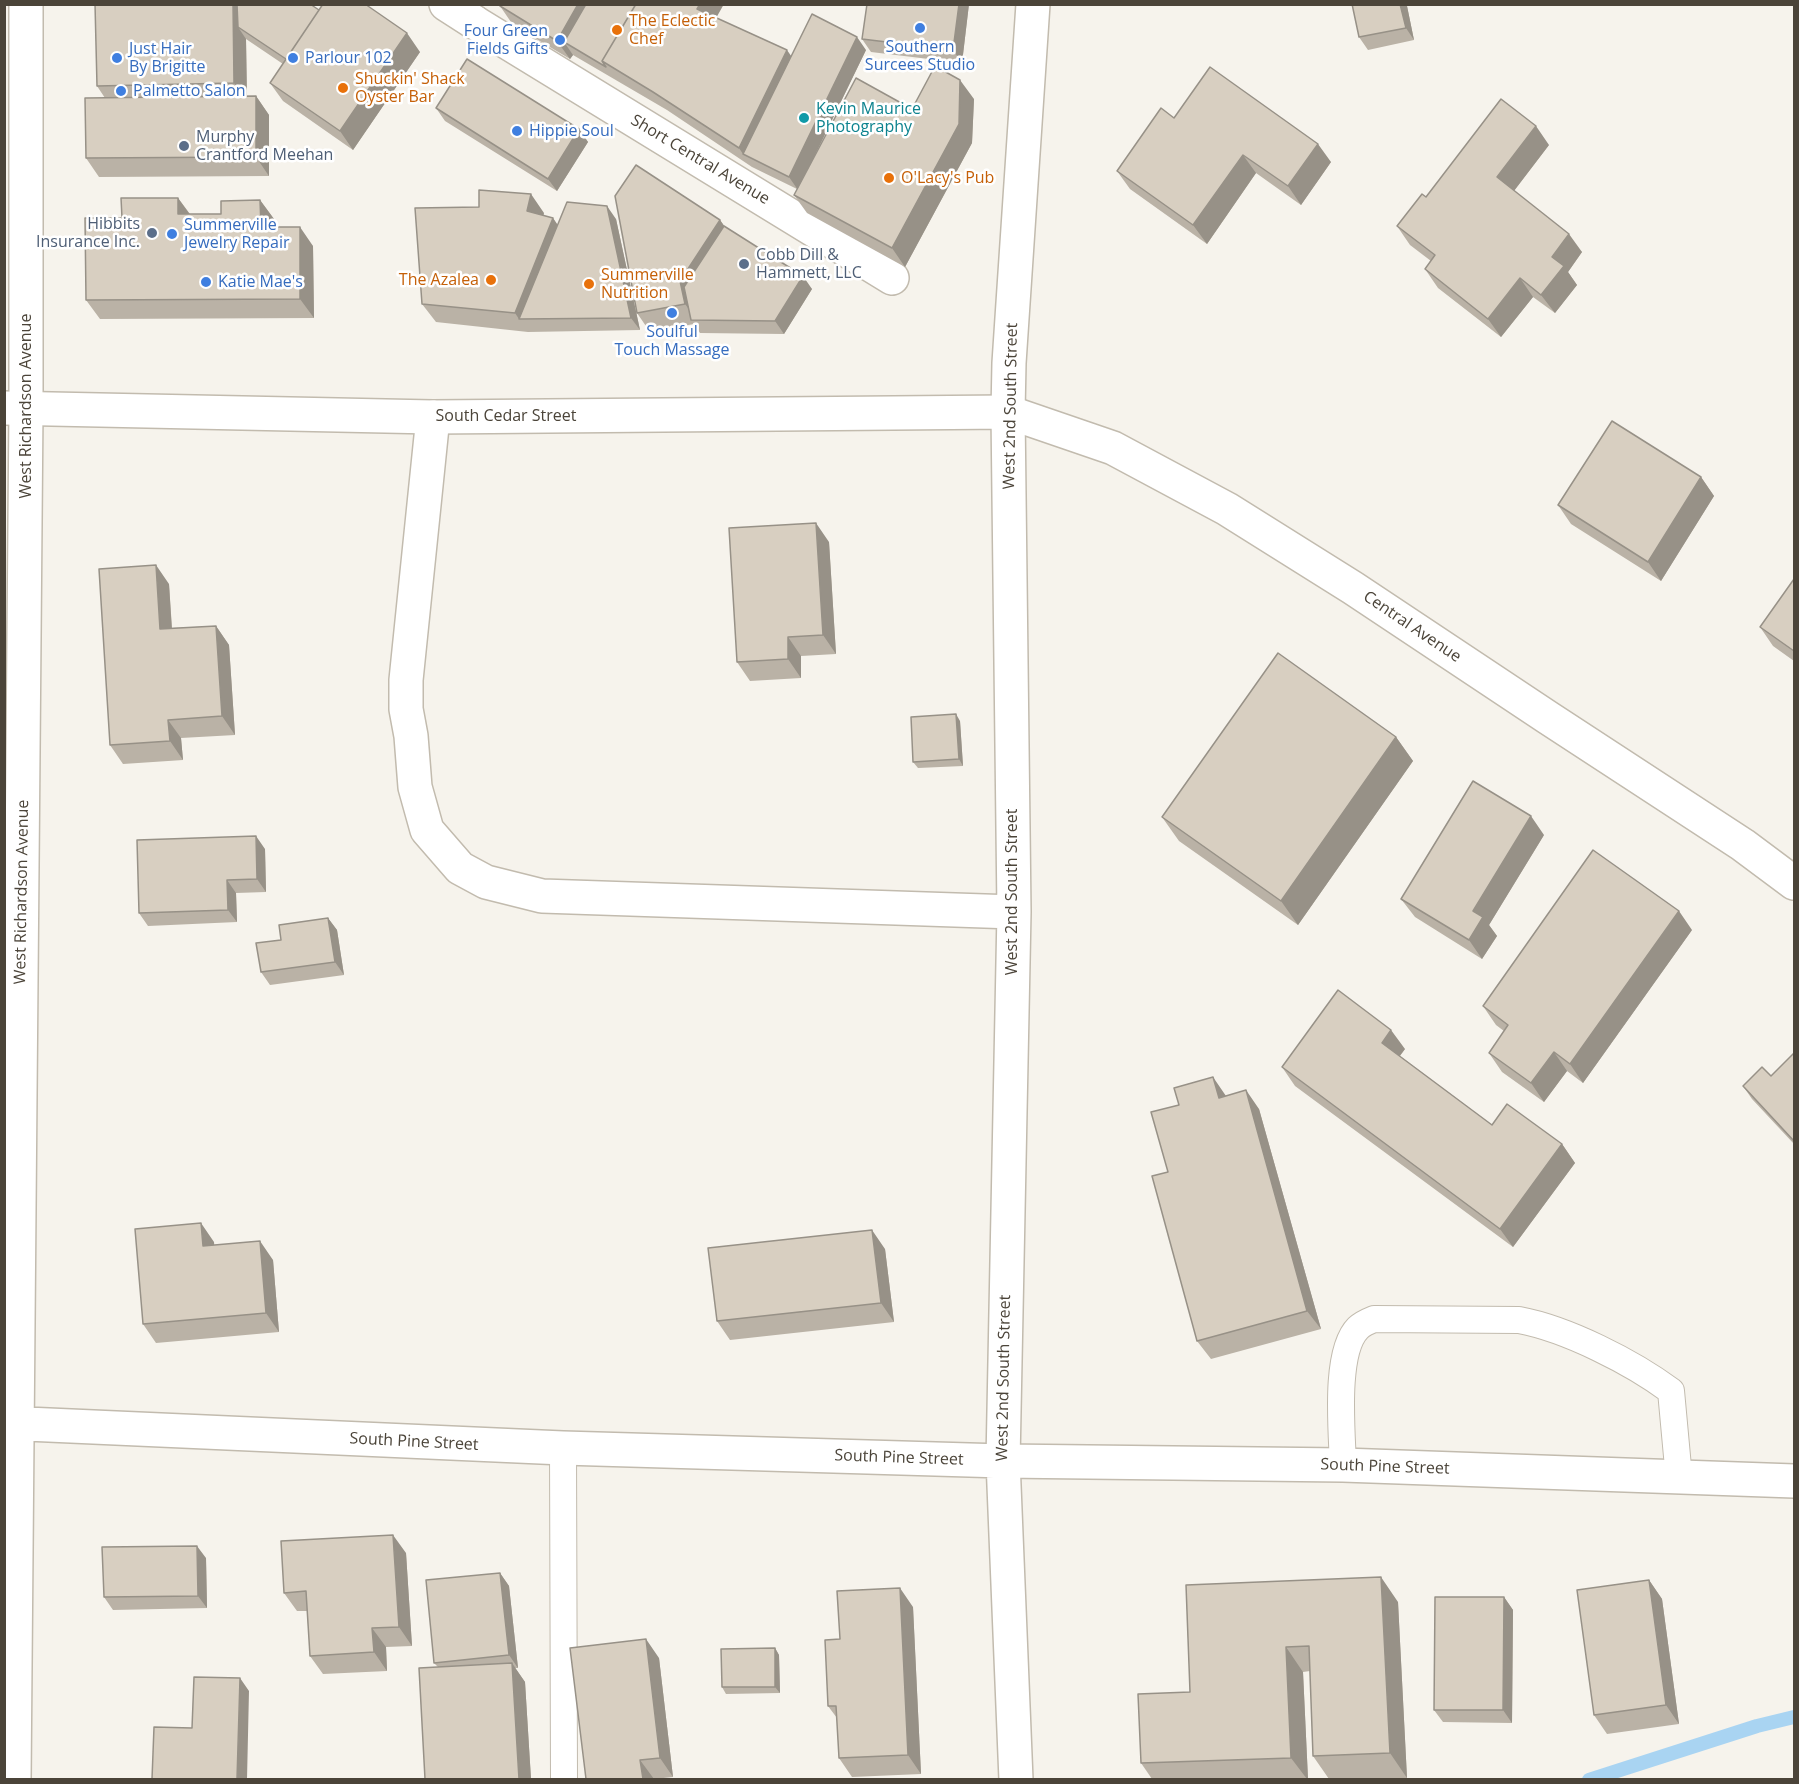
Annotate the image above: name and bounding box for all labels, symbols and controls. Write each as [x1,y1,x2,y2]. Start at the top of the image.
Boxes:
place label: The Eclectic Chef [629,11,715,49]
place label: Four Green Fields Gifts [464,21,548,59]
marker: Southern Surcees Studio [913,21,927,35]
marker: The Eclectic Chef [610,23,624,37]
marker: Four Green Fields Gifts [553,33,567,47]
place label: Southern Surcees Studio [865,37,975,75]
place label: Just Hair By Brigitte [129,39,206,77]
place label: Parlour 102 [305,48,392,68]
marker: Just Hair By Brigitte [110,51,124,65]
marker: Parlour 102 [286,51,300,65]
place label: Shuckin' Shack Oyster Bar [355,69,465,107]
place label: Palmetto Salon [133,81,246,101]
marker: Shuckin' Shack Oyster Bar [336,81,350,95]
marker: Palmetto Salon [114,84,128,98]
place label: Kevin Maurice Photography [816,99,921,137]
street label: Short Central Avenue [627,111,773,209]
marker: Kevin Maurice Photography [797,111,811,125]
place label: Hippie Soul [529,121,614,141]
marker: Hippie Soul [510,124,524,138]
place label: Murphy Crantford Meehan [196,127,333,165]
marker: Murphy Crantford Meehan [177,139,191,153]
place label: O'Lacy's Pub [901,168,994,188]
marker: O'Lacy's Pub [882,171,896,185]
place label: Hibbits Insurance Inc. [36,214,140,252]
place label: Summerville Jewelry Repair [184,215,290,253]
marker: Hibbits Insurance Inc. [145,226,159,240]
marker: Summerville Jewelry Repair [165,227,179,241]
place label: Cobb Dill & Hammett, LLC [756,245,862,283]
marker: Cobb Dill & Hammett, LLC [737,257,751,271]
place label: Summerville Nutrition [601,265,694,303]
place label: The Azalea [399,270,479,290]
place label: Katie Mae's [218,272,303,292]
marker: The Azalea [484,273,498,287]
marker: Katie Mae's [199,275,213,289]
marker: Summerville Nutrition [582,277,596,291]
marker: Soulful Touch Massage [665,306,679,320]
street label: West Richardson Avenue [16,314,36,498]
place label: Soulful Touch Massage [615,322,729,360]
street label: West 2nd South Street [1000,322,1022,490]
street label: South Cedar Street [435,406,577,426]
street label: Central Avenue [1359,587,1465,667]
street label: West Richardson Avenue [11,799,33,985]
street label: West 2nd South Street [1002,809,1022,975]
street label: West 2nd South Street [993,1294,1015,1462]
street label: South Pine Street [349,1429,479,1455]
street label: South Pine Street [834,1446,964,1470]
street label: South Pine Street [1320,1455,1450,1479]

